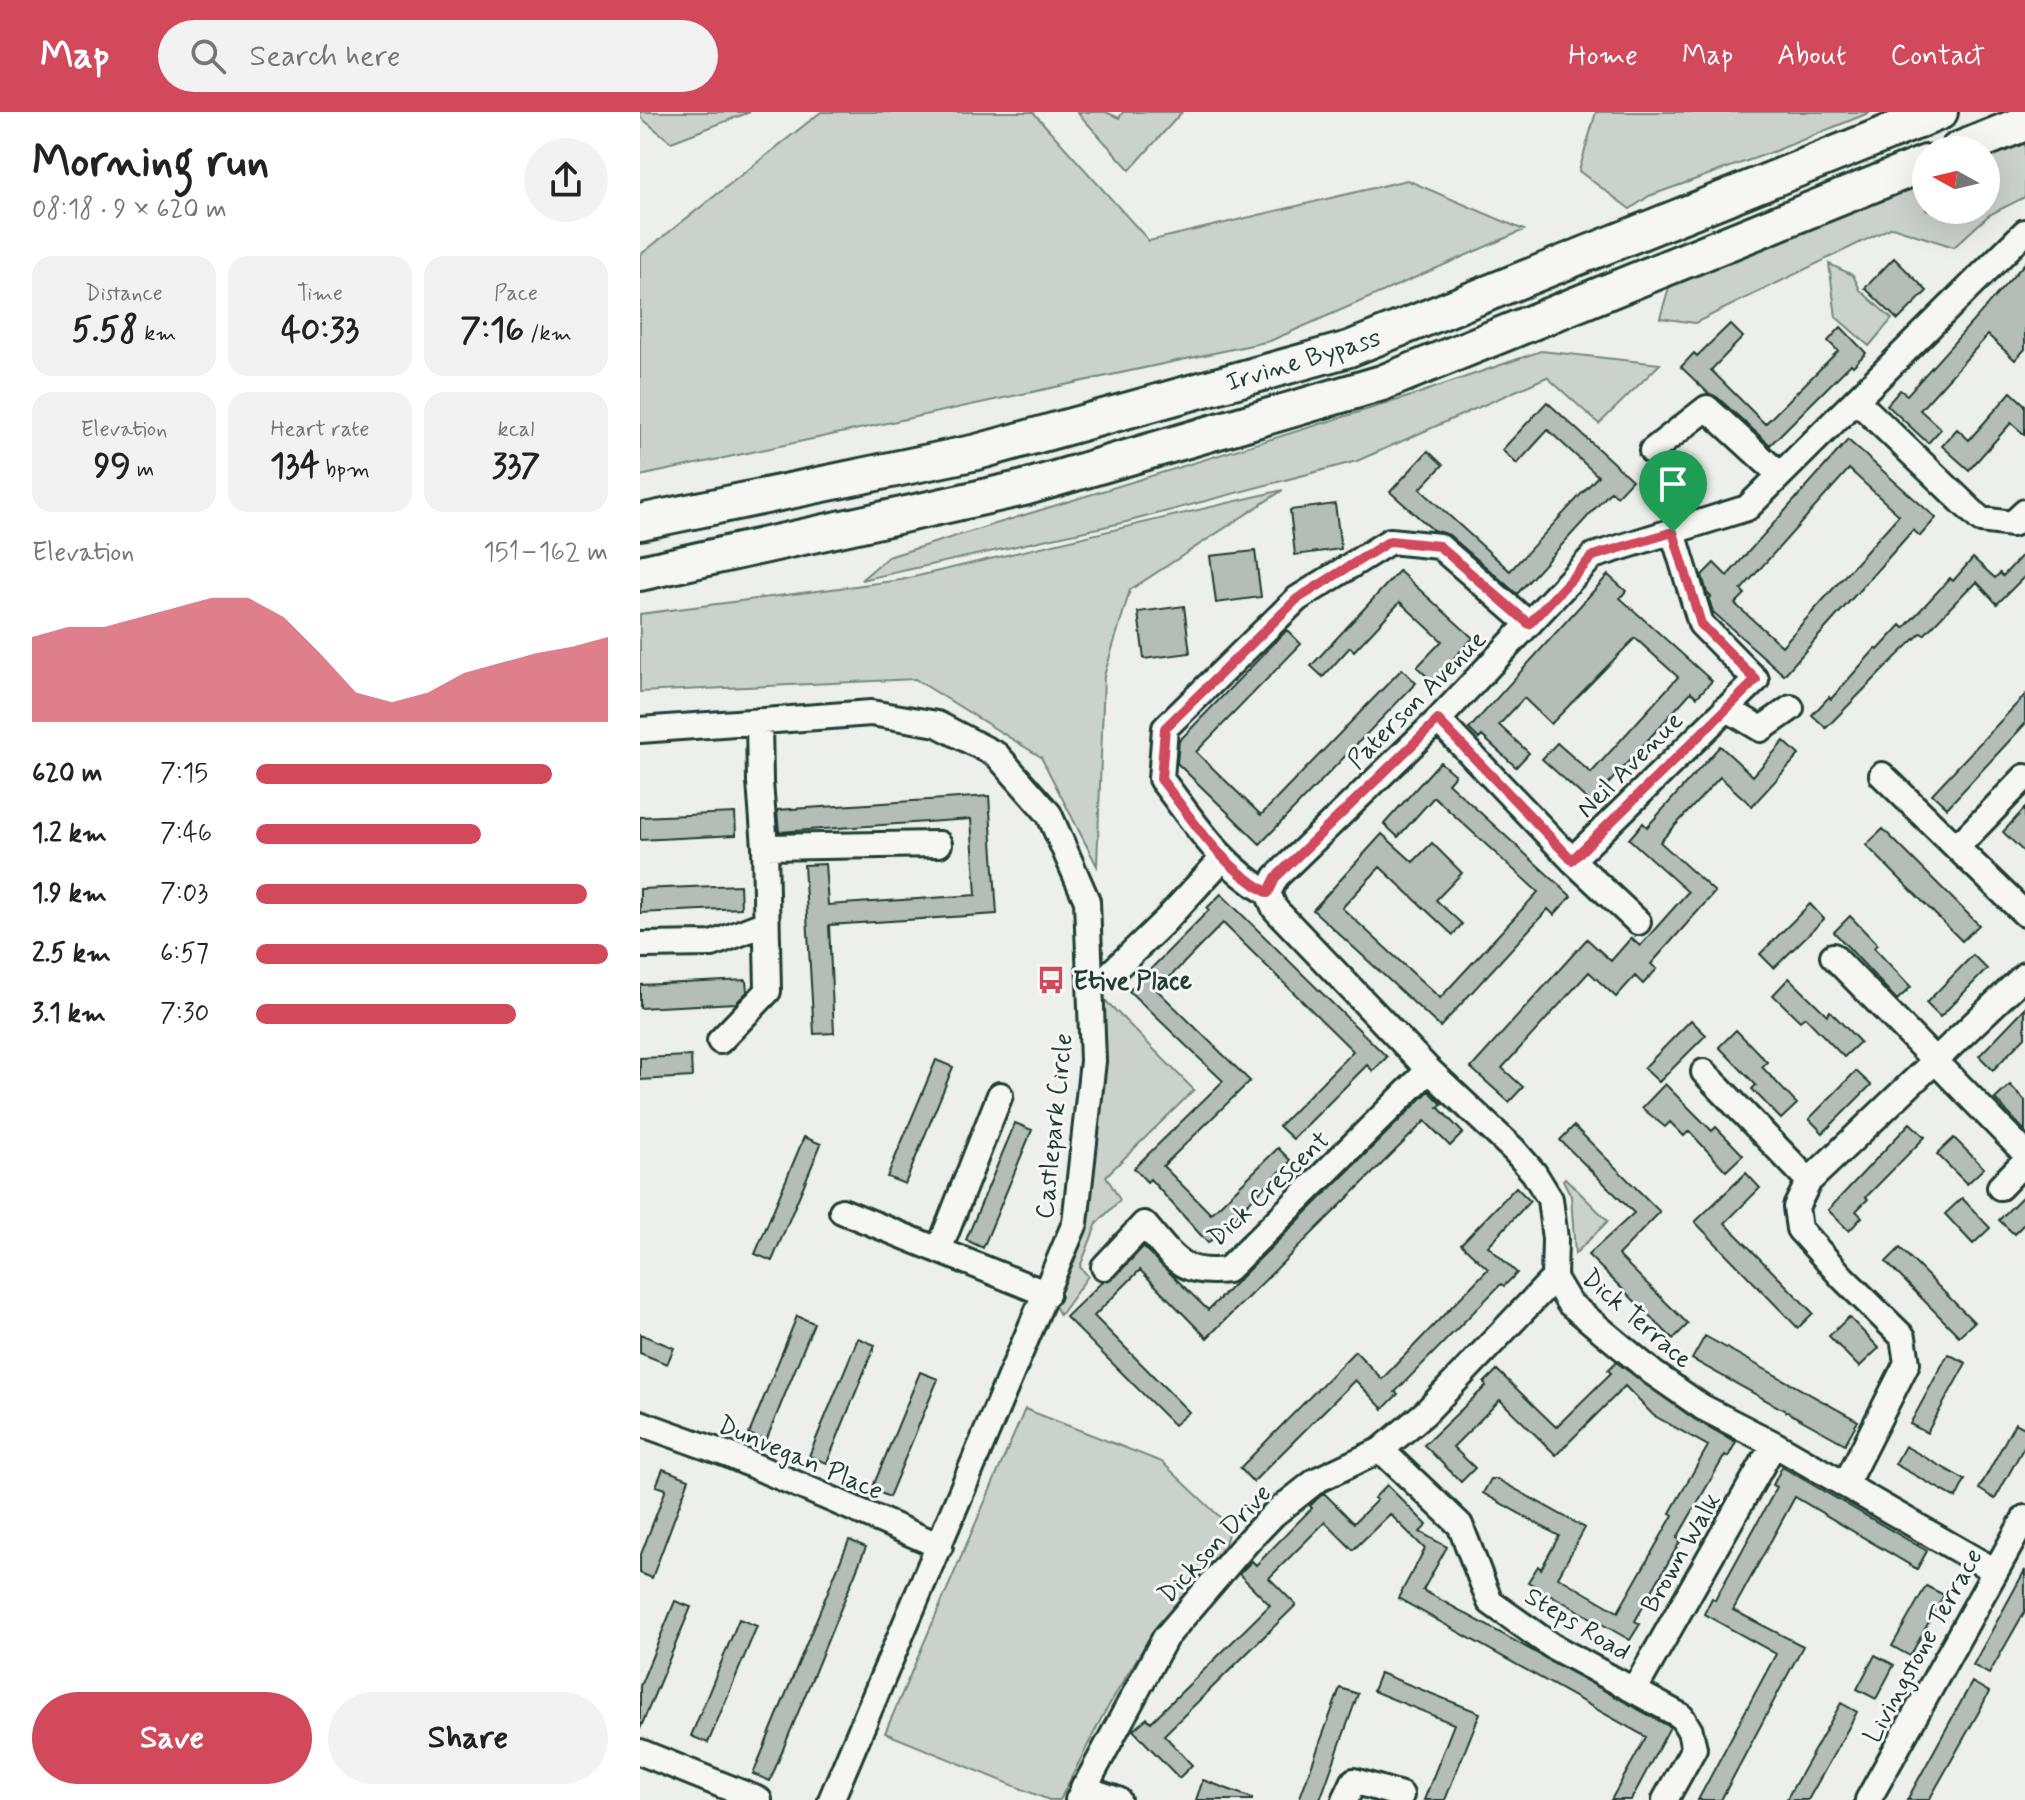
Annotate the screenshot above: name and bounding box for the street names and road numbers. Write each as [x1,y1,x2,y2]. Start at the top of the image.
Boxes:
street label: Irvine Bypass [1222,321,1385,401]
street label: Paterson Avenue [1340,623,1494,777]
street label: Neil Avenue [1570,705,1691,826]
street label: Castlepark Circle [1028,1032,1082,1221]
street label: Dick Crescent [1201,1124,1338,1255]
street label: Dick Terrace [1574,1262,1699,1377]
street label: Dunvegan Place [712,1409,888,1509]
street label: Dickson Drive [1151,1477,1280,1611]
street label: Brown Walk [1634,1487,1730,1619]
street label: Livingstone Terrace [1856,1543,1991,1749]
street label: Steps Road [1518,1580,1636,1670]

